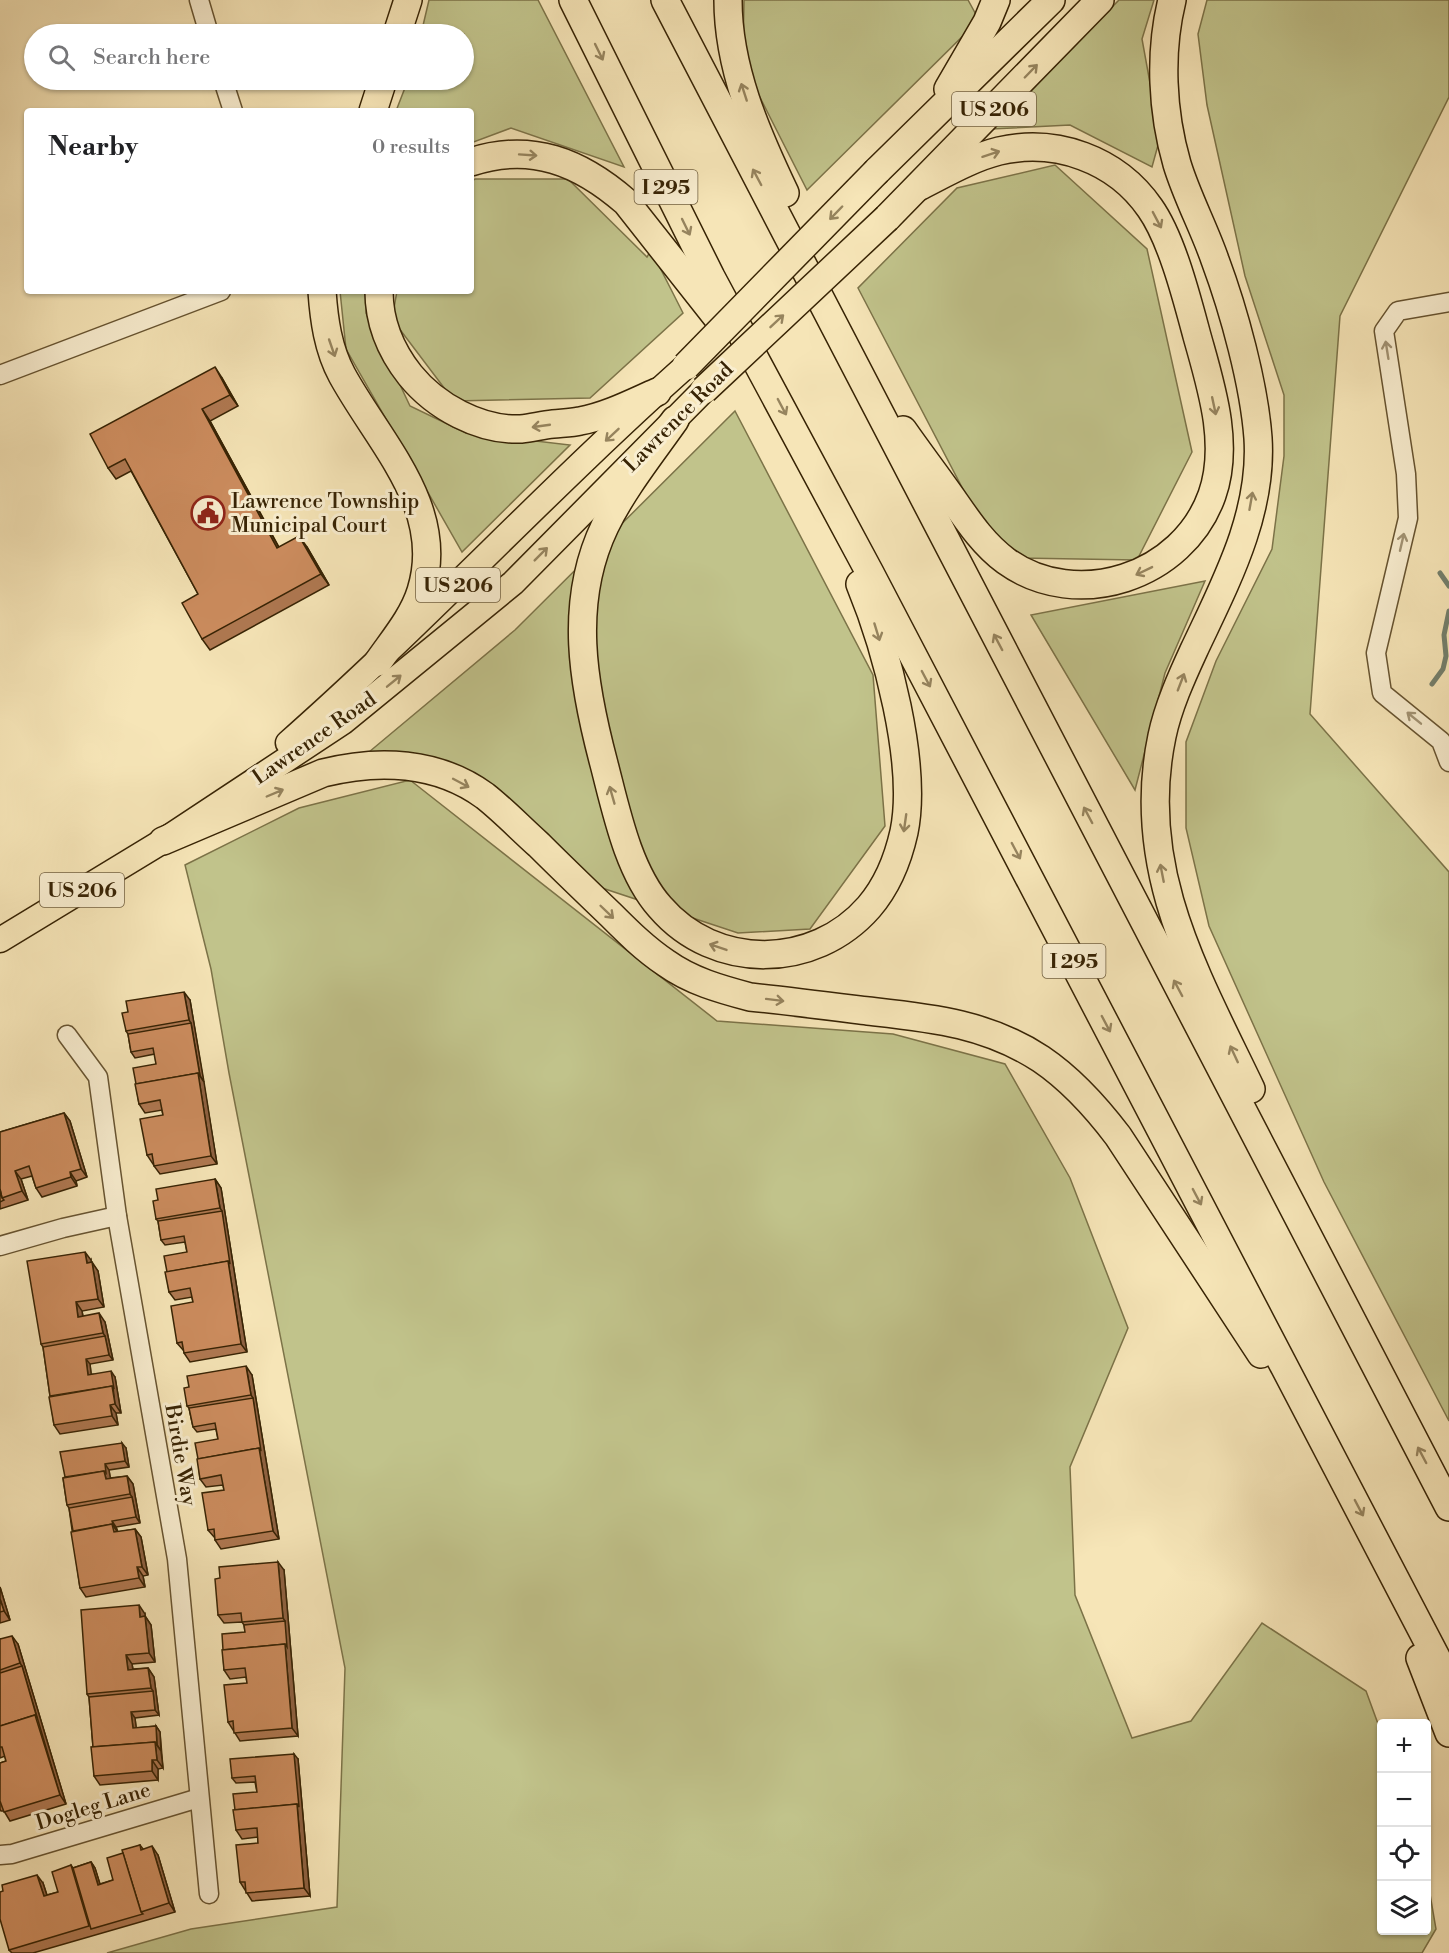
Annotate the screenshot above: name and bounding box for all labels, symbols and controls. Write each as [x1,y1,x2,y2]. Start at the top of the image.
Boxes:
search box [24,24,474,90]
icon: search [45,41,78,74]
one-way arrow [594,43,606,61]
text: Search here [93,44,210,71]
one-way arrow [1023,64,1038,79]
one-way arrow [738,83,749,102]
road number: US 206 [952,92,1036,126]
text: Nearby [48,131,138,163]
text: 0 results [372,135,450,160]
one-way arrow [981,148,1000,159]
one-way arrow [518,150,538,161]
one-way arrow [751,169,763,186]
road number: I 295 [634,170,698,204]
one-way arrow [829,206,844,221]
one-way arrow [1151,211,1163,228]
one-way arrow [681,218,693,236]
one-way arrow [769,314,784,328]
one-way arrow [327,338,338,357]
one-way arrow [1381,340,1392,360]
street label: Lawrence Road [618,357,739,478]
one-way arrow [1209,396,1220,415]
one-way arrow [776,398,788,416]
one-way arrow [532,420,551,431]
one-way arrow [605,427,620,442]
place label: Lawrence Township Municipal Court [231,489,419,539]
one-way arrow [1246,492,1257,511]
public building icon: Lawrence Township Municipal Court [190,495,226,531]
one-way arrow [1397,533,1409,552]
one-way arrow [534,547,549,561]
one-way arrow [1135,565,1153,577]
road number: US 206 [416,568,500,602]
one-way arrow [872,622,883,641]
one-way arrow [992,633,1003,651]
one-way arrow [921,669,932,687]
one-way arrow [1176,673,1187,692]
one-way arrow [386,675,402,688]
street label: Lawrence Road [248,687,382,791]
one-way arrow [1407,711,1422,725]
one-way arrow [452,778,470,789]
one-way arrow [606,786,617,805]
one-way arrow [265,787,283,798]
one-way arrow [1082,806,1093,824]
one-way arrow [899,813,910,833]
one-way arrow [1011,842,1022,860]
one-way arrow [1157,864,1168,883]
road number: US 206 [40,873,124,907]
one-way arrow [599,904,614,919]
one-way arrow [710,941,728,952]
road number: I 295 [1042,944,1106,978]
one-way arrow [1172,979,1183,997]
one-way arrow [765,995,785,1006]
one-way arrow [1101,1015,1113,1033]
one-way arrow [1228,1045,1239,1063]
one-way arrow [1191,1188,1203,1205]
street label: Birdie Way [158,1401,202,1509]
one-way arrow [1416,1447,1427,1465]
one-way arrow [1353,1499,1365,1516]
map controls [1377,1719,1431,1935]
button: + [1377,1719,1431,1773]
button: − [1377,1773,1431,1827]
street label: Dogleg Lane [33,1777,154,1837]
button: locate [1377,1827,1431,1881]
button: layers [1377,1881,1431,1935]

